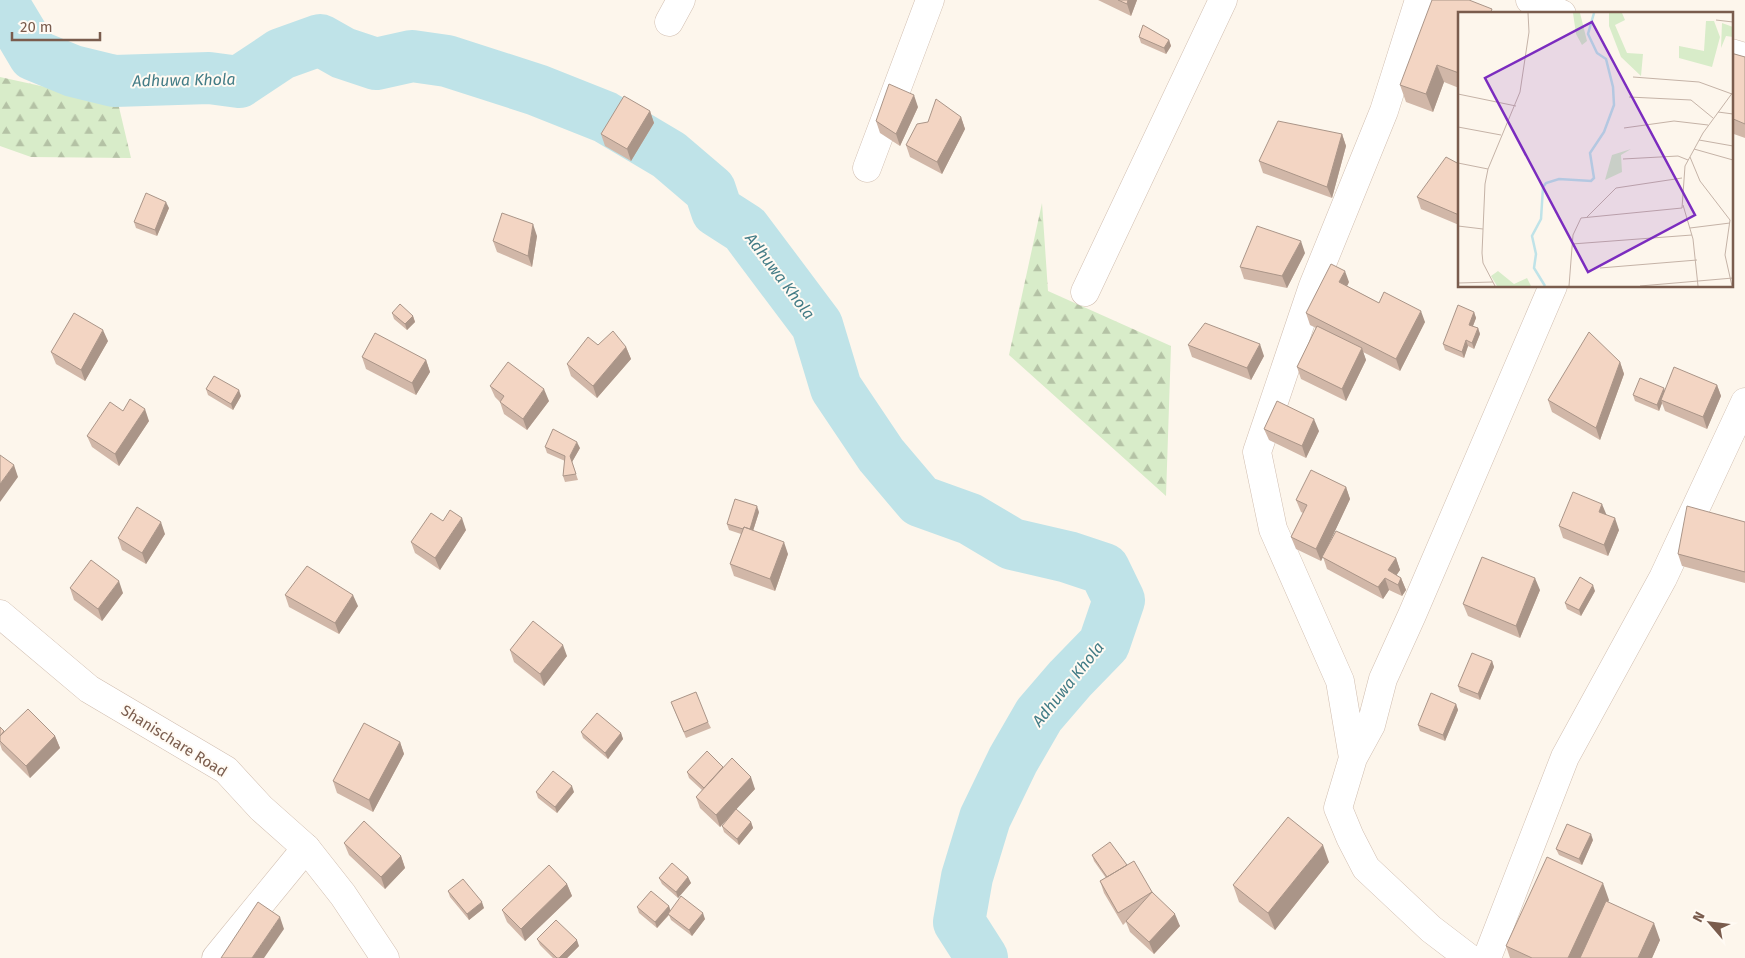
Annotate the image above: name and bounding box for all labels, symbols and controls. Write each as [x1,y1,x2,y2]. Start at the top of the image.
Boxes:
scale bar [12,10,100,42]
inset map [1458,12,1732,288]
text: 20 m [20,18,53,36]
water label: Adhuwa Khola [131,70,236,90]
water label: Adhuwa Khola [741,228,819,323]
water label: Adhuwa Khola [1028,638,1108,731]
street label: Shanischare Road [118,701,230,781]
north arrow [1685,898,1735,948]
text: N [1689,909,1709,925]

